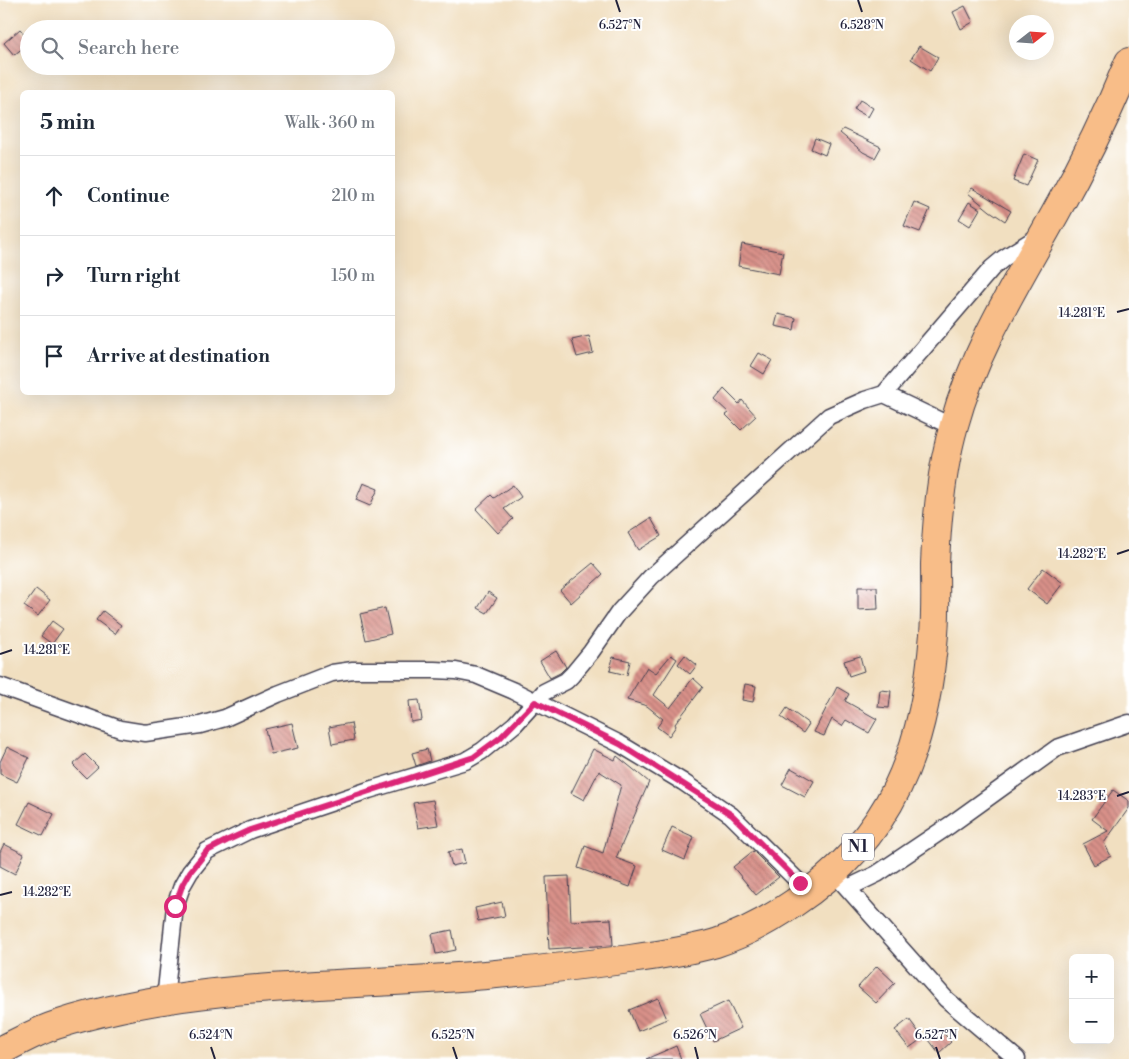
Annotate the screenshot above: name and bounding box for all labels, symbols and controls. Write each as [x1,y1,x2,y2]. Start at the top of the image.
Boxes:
north arrow [1009,15,1054,60]
text: 6.527°N [599,18,641,33]
text: 6.528°N [840,18,884,33]
search box [20,20,395,75]
icon: search [38,34,66,62]
text: Search here [78,36,179,60]
text: 5 min [40,110,95,136]
text: Walk · 360 m [285,113,375,133]
icon: ahead [40,182,68,210]
text: Continue [87,184,170,208]
text: 210 m [331,186,375,206]
icon: right [40,262,68,290]
text: Turn right [87,264,180,288]
text: 150 m [331,266,375,286]
text: 14.281°E [1059,306,1105,321]
icon: arrive [40,342,68,370]
text: Arrive at destination [87,344,270,368]
text: 14.282°E [1058,547,1106,562]
text: 14.281°E [24,643,70,658]
text: 14.283°E [1058,789,1106,804]
road number: N1 [842,834,874,860]
route end [789,872,812,895]
text: 14.282°E [23,885,71,900]
route start [164,895,187,918]
map controls [1069,954,1114,1044]
button: + [1069,954,1114,999]
button: − [1069,999,1114,1044]
text: 6.524°N [189,1028,233,1043]
text: 6.525°N [431,1028,475,1043]
text: 6.526°N [673,1028,717,1043]
text: 6.527°N [915,1028,957,1043]

